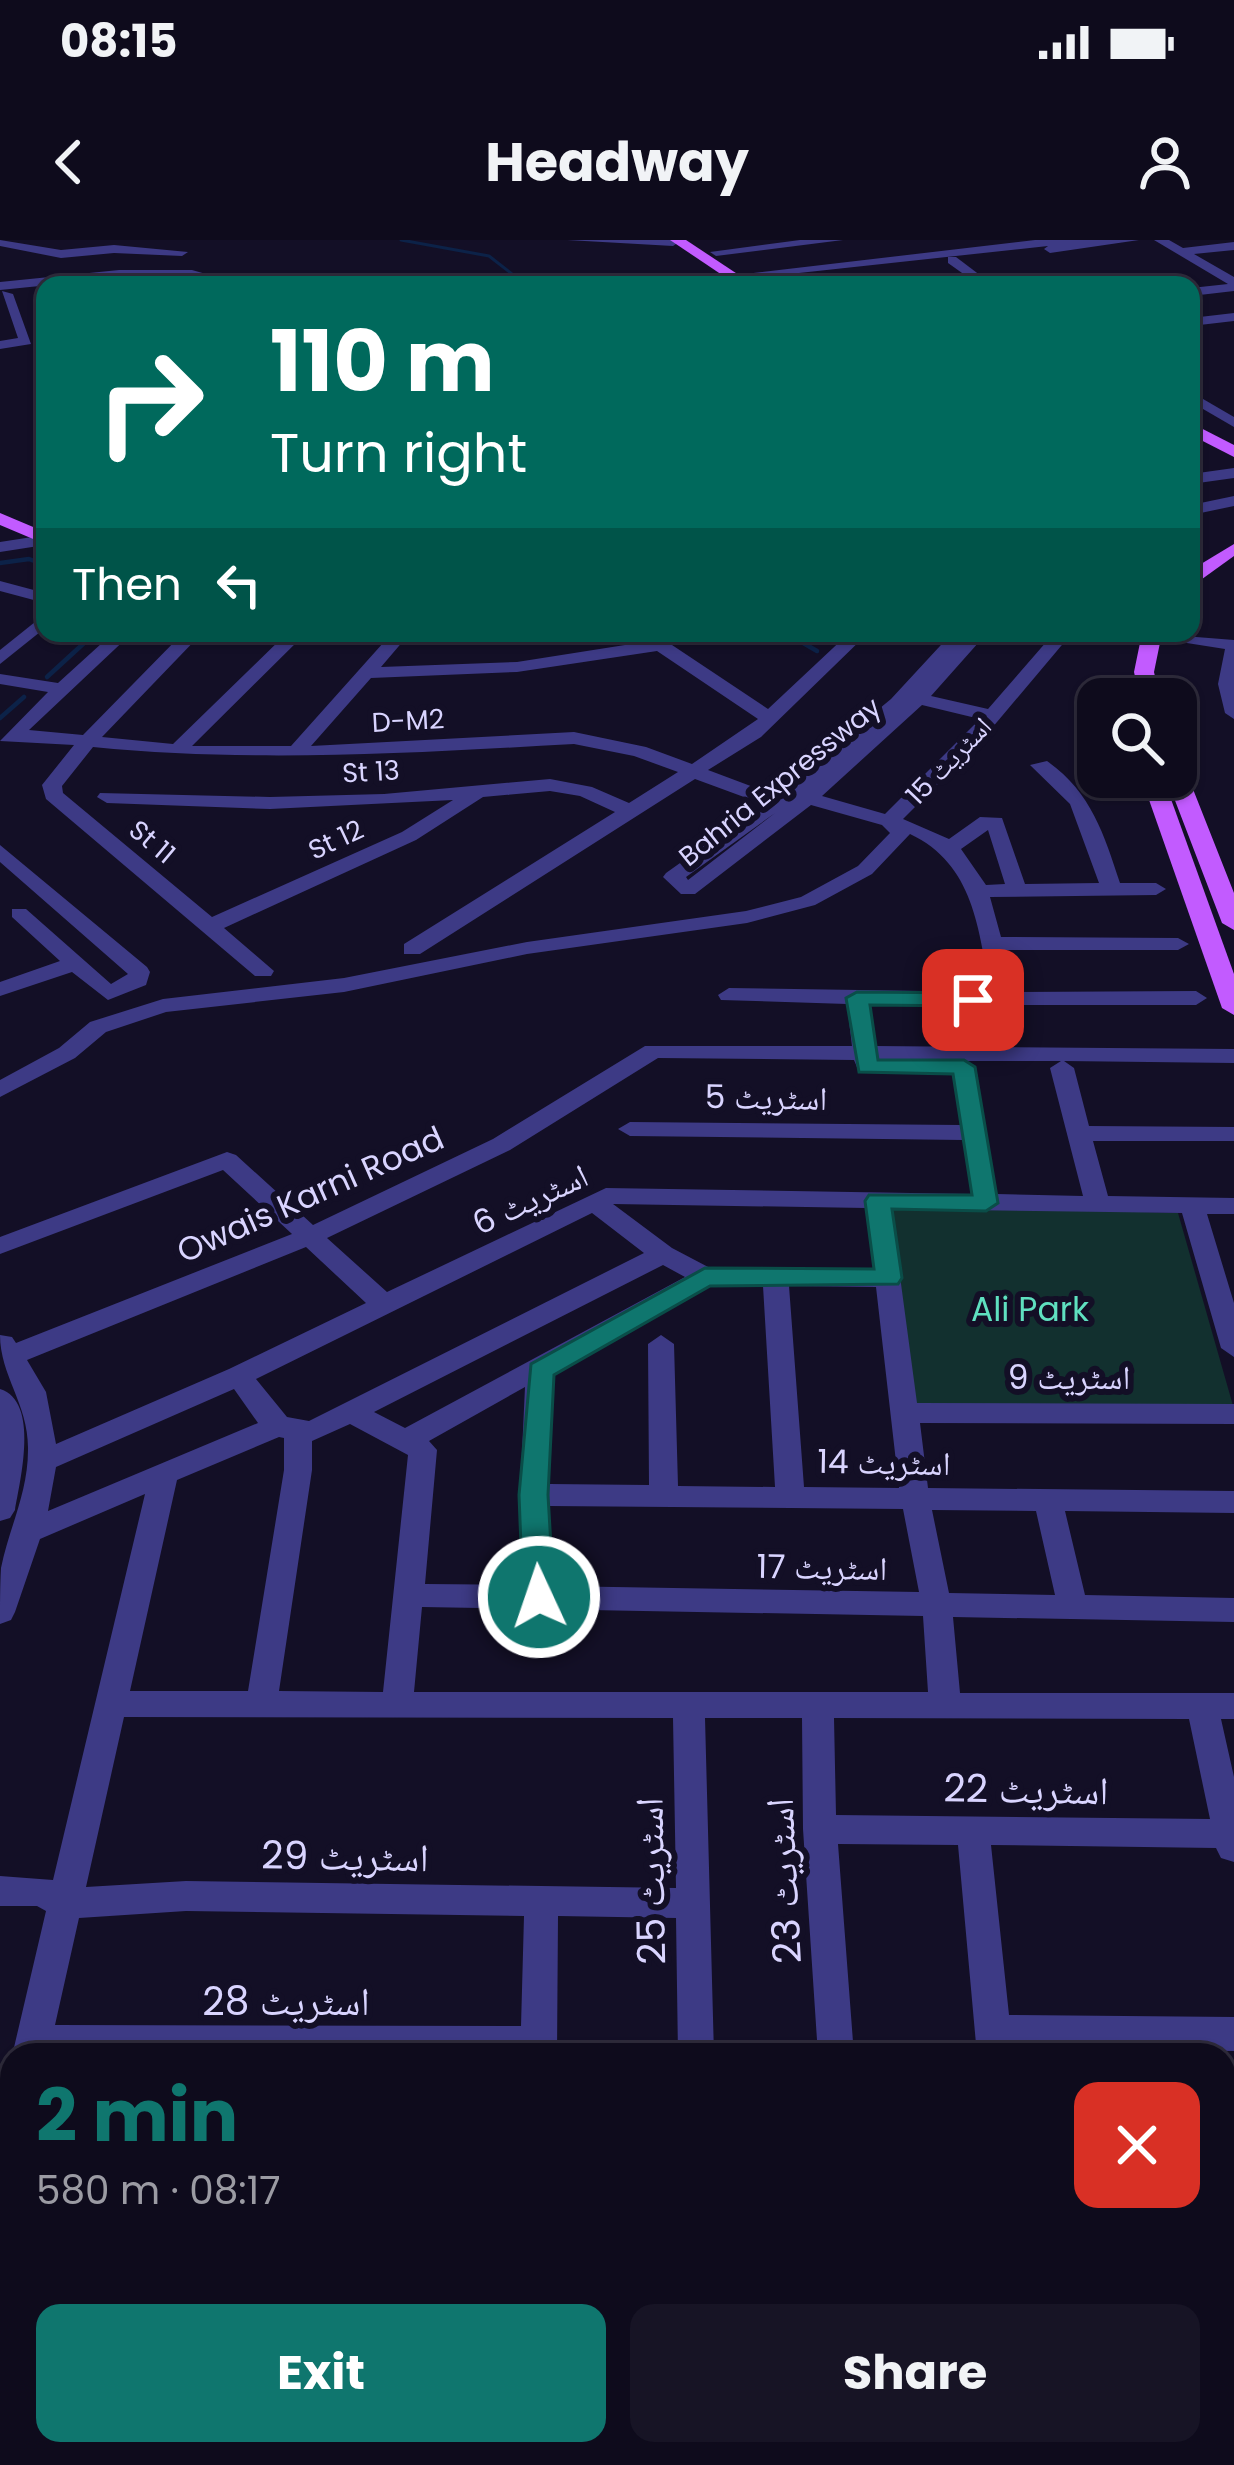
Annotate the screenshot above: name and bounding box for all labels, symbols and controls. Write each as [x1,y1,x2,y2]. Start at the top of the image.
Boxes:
text: 08:15 [60,10,177,73]
text: Headway [485,124,749,200]
icon: back [36,129,102,195]
icon: person [1132,129,1198,195]
text: 110 m [270,303,495,420]
icon: right [72,324,228,480]
text: Turn right [270,415,527,491]
icon: left [206,552,272,618]
text: Then [72,553,182,616]
map controls [1077,678,1197,798]
button: search [1077,678,1197,798]
street label: Bahria Expressway [671,689,888,875]
street label: D-M2 [371,700,445,741]
street label: اسٹریٹ 15 [897,709,1000,813]
street label: St 13 [341,752,401,791]
street label: St 11 [121,811,183,872]
street label: St 12 [302,811,369,868]
pin [922,949,1024,1051]
icon: arrive [940,967,1006,1033]
street label: اسٹریٹ 5 [704,1073,828,1122]
street label: Owais Karni Road [169,1114,451,1274]
street label: اسٹریٹ 6 [465,1152,596,1247]
park label: Ali Park [971,1286,1089,1333]
street label: اسٹریٹ 9 [1008,1354,1130,1401]
street label: اسٹریٹ 14 [817,1438,951,1487]
position arrow [476,1534,602,1660]
street label: اسٹریٹ 17 [756,1543,888,1592]
street label: اسٹریٹ 22 [943,1761,1109,1818]
street label: اسٹریٹ 25 [622,1797,679,1965]
street label: اسٹریٹ 23 [752,1797,815,1965]
street label: اسٹریٹ 29 [261,1828,429,1885]
street label: اسٹریٹ 28 [202,1974,370,2029]
text: 2 min [36,2065,238,2166]
button: close [1074,2082,1200,2208]
text: 580 m · 08:17 [36,2163,280,2218]
button: Exit [36,2304,606,2442]
button: Share [630,2304,1200,2442]

